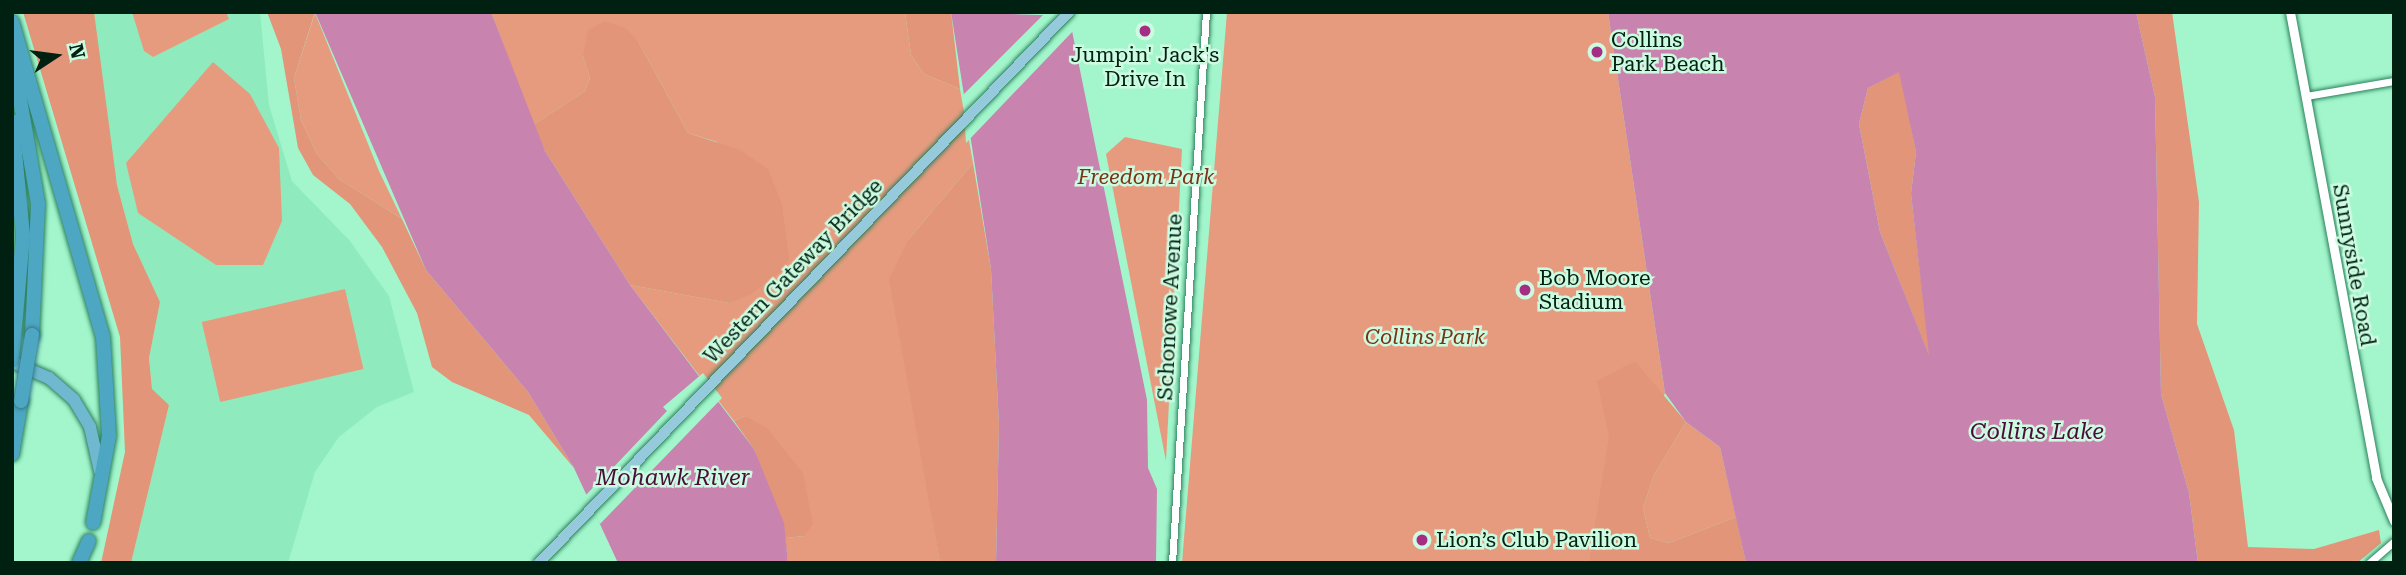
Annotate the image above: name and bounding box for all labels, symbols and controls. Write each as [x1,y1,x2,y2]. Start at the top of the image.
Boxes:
north arrow [21,21,91,91]
marker: Jumpin' Jack's Drive In [1137,23,1153,39]
place label: Collins Park Beach [1611,27,1725,77]
text: N [64,41,90,61]
place label: Jumpin' Jack's Drive In [1071,42,1219,92]
marker: Collins Park Beach [1589,44,1605,60]
park label: Freedom Park [1078,164,1214,190]
street label: Western Gateway Bridge [698,173,888,369]
street label: Sunnyside Road [2327,182,2381,348]
street label: Schonowe Avenue [1153,213,1187,401]
place label: Bob Moore Stadium [1539,265,1650,315]
marker: Bob Moore Stadium [1517,282,1533,298]
park label: Collins Park [1365,324,1485,350]
water label: Collins Lake [1970,418,2104,446]
water label: Mohawk River [596,464,750,492]
place label: Lion’s Club Pavilion [1436,527,1637,553]
marker: Lion’s Club Pavilion [1414,532,1430,548]

